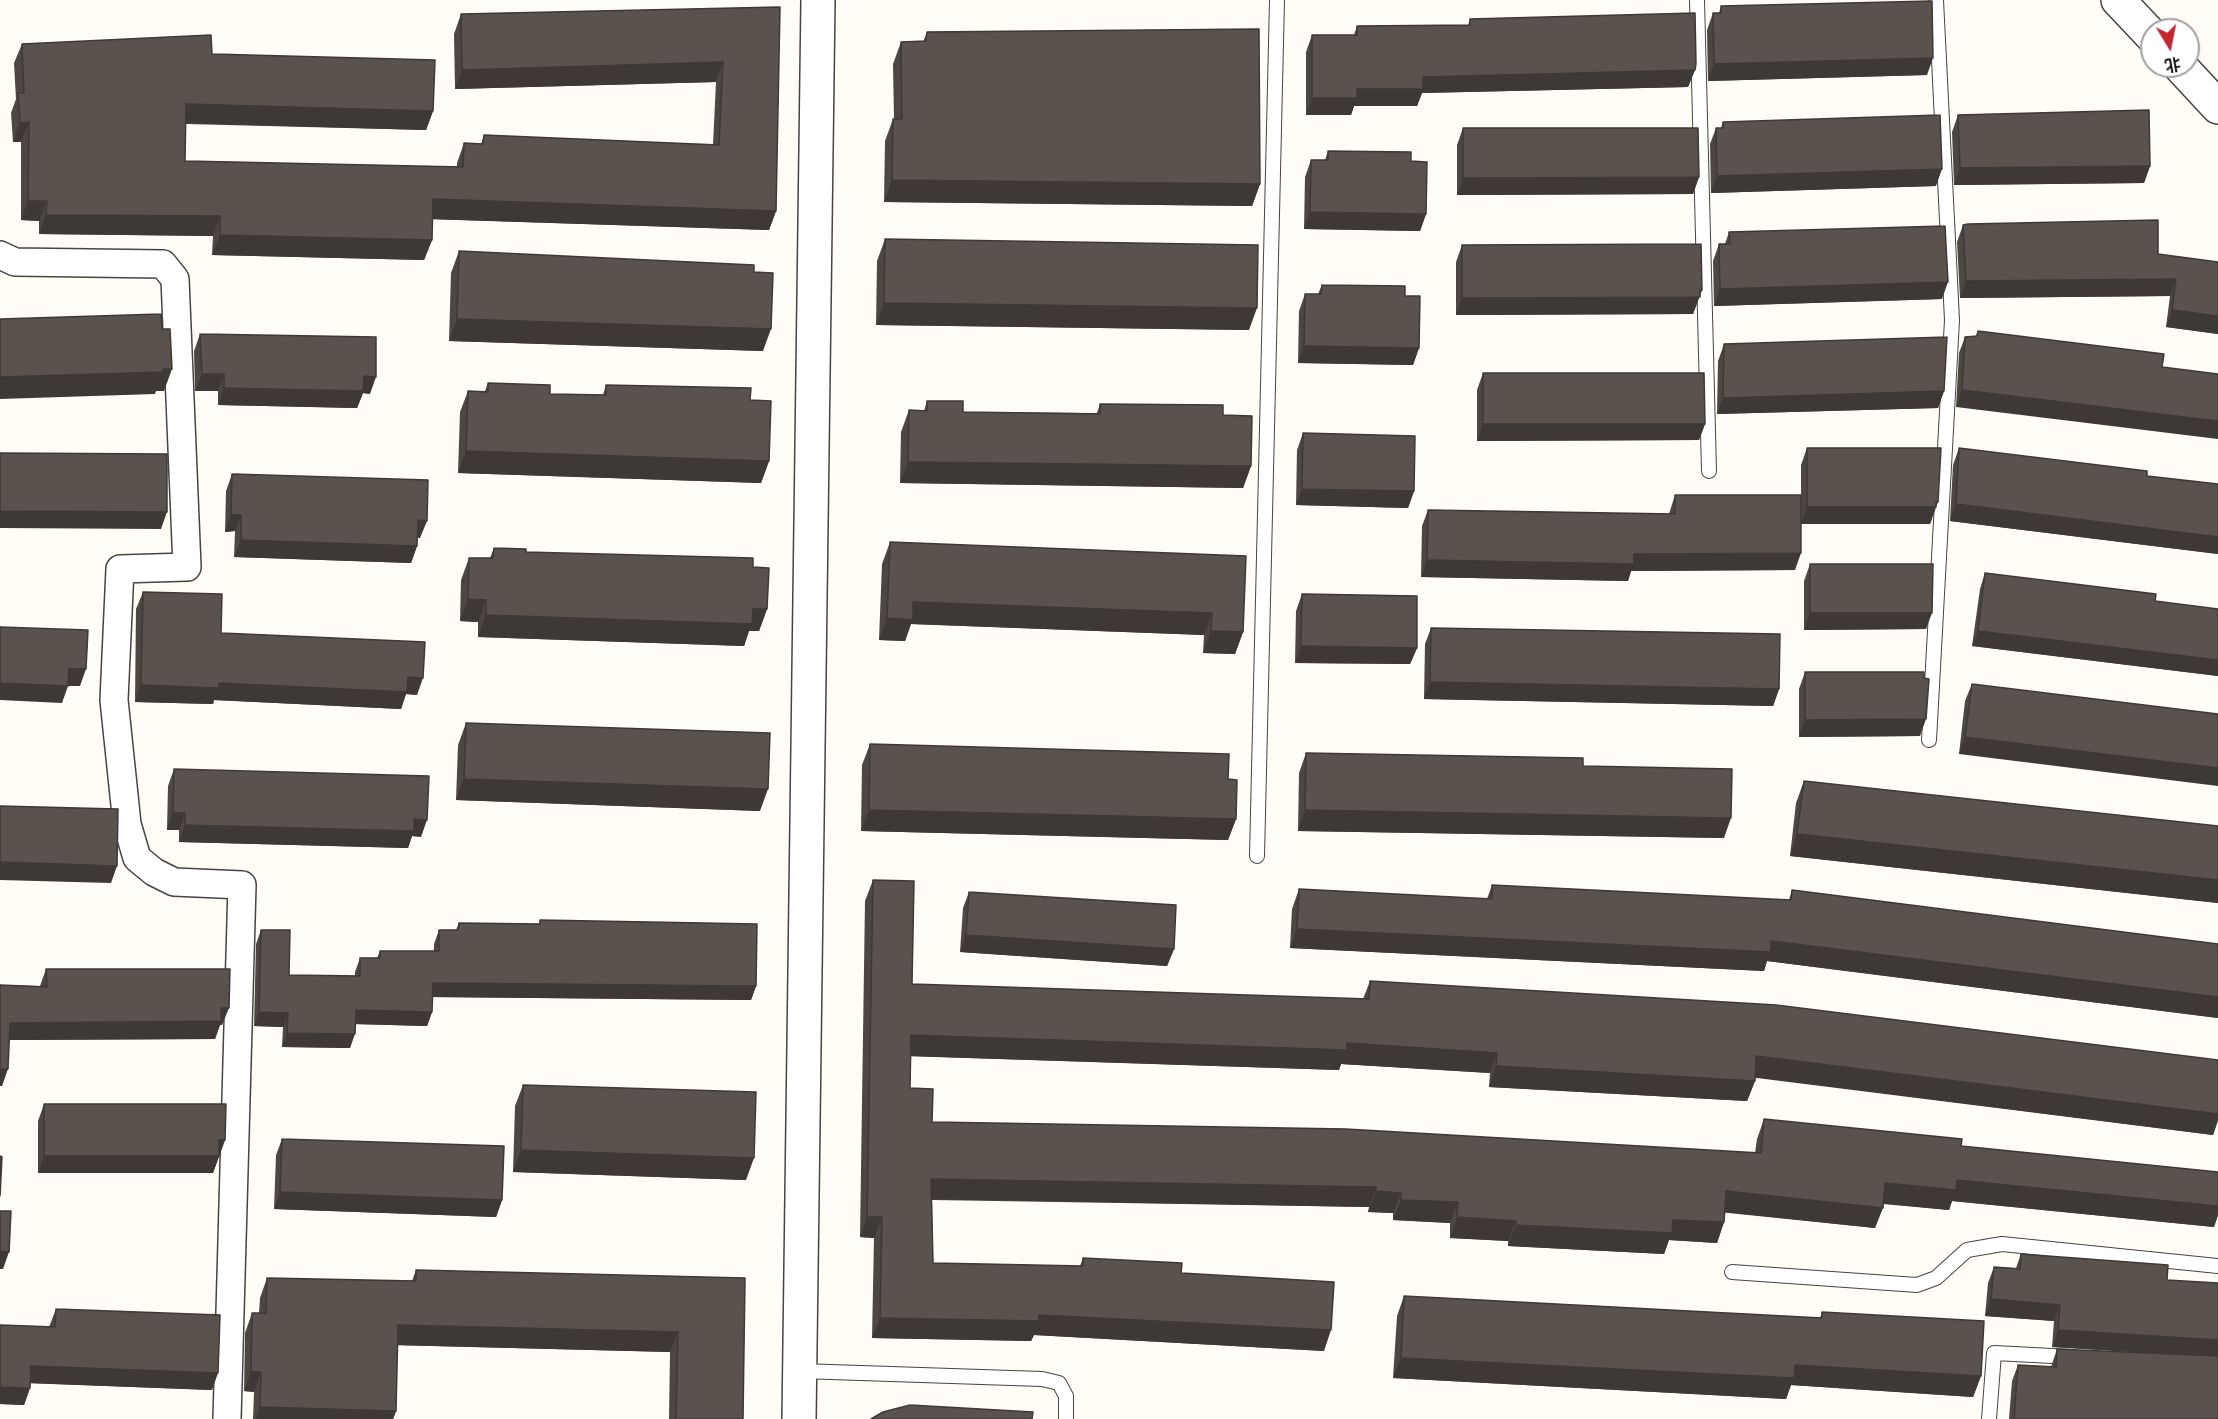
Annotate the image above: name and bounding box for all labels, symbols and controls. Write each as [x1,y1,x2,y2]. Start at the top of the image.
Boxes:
north arrow [2140,18,2200,78]
text: 北 [2163,54,2182,75]

